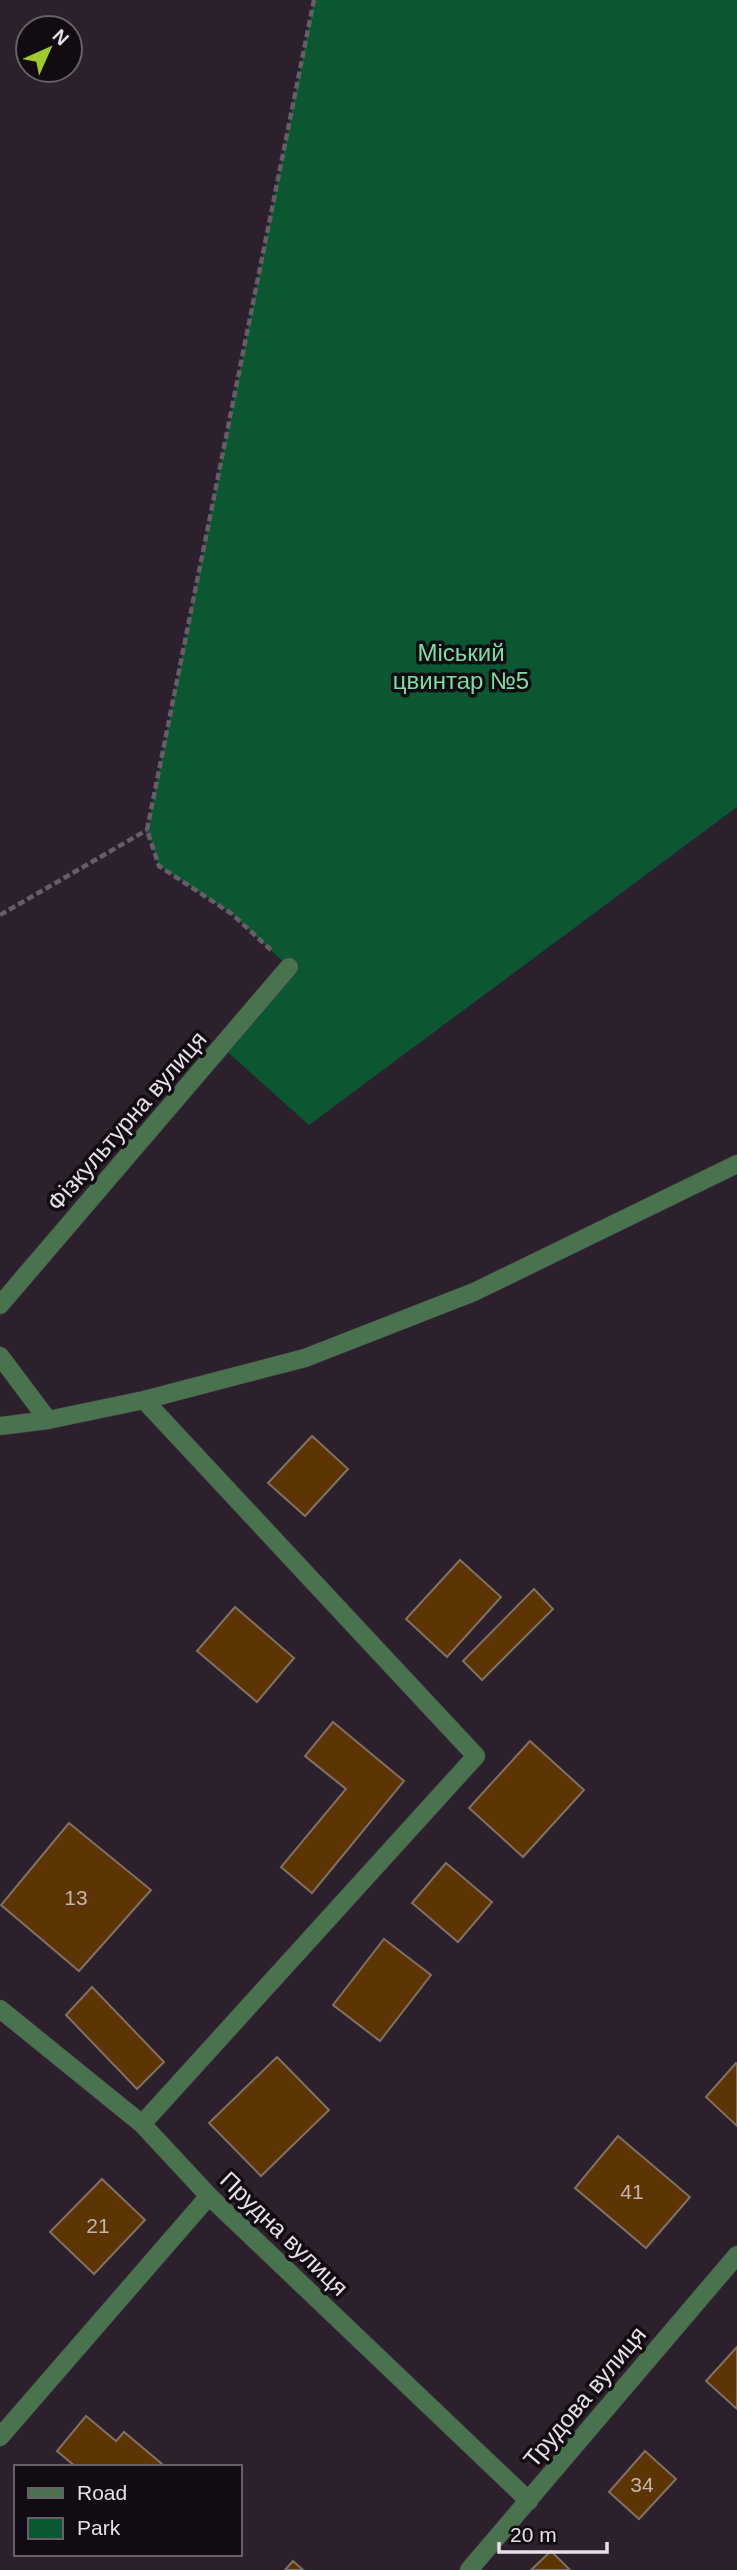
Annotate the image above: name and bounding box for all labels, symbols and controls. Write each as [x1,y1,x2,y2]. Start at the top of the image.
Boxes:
north arrow [14,14,84,84]
text: N [48,25,73,50]
park label: Міський цвинтар №5 [393,639,529,694]
street label: Фізкультурна вулиця [41,1025,212,1216]
house number: 13 [64,1886,88,1909]
street label: Прудна вулиця [215,2166,354,2301]
house number: 41 [620,2180,644,2203]
house number: 21 [86,2214,110,2237]
street label: Трудова вулиця [518,2321,651,2472]
legend [14,2465,242,2556]
house number: 34 [630,2473,654,2496]
text: Road [77,2481,127,2504]
scale bar [499,2510,608,2554]
text: Park [77,2516,121,2539]
text: 20 m [510,2523,557,2546]

